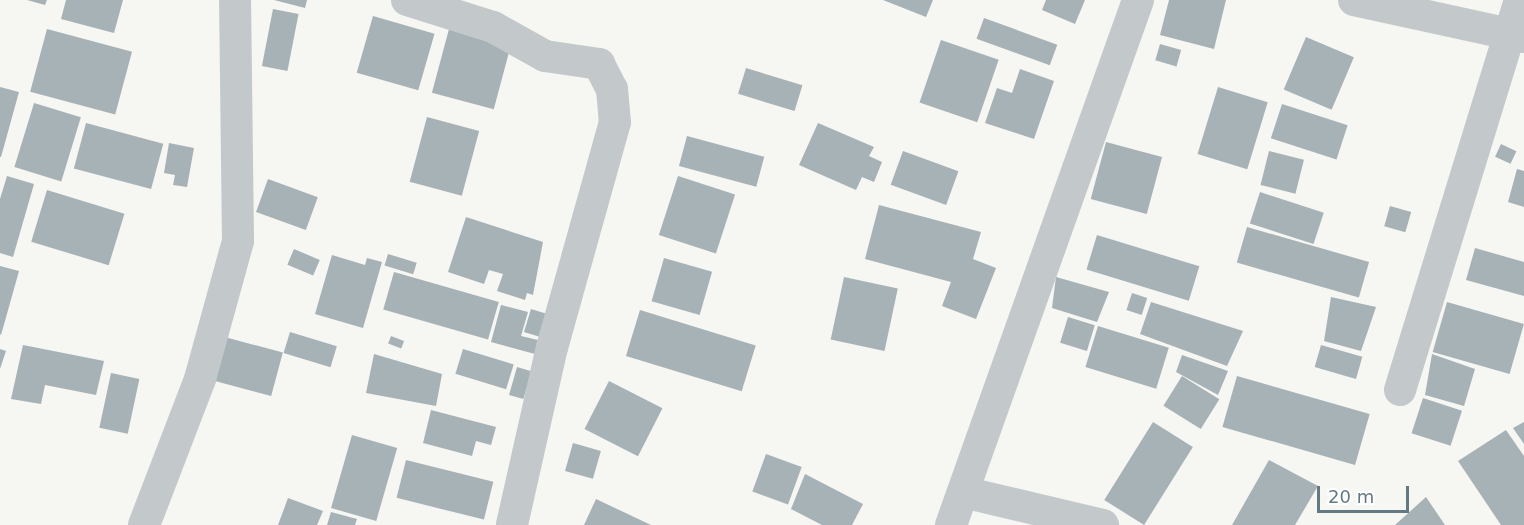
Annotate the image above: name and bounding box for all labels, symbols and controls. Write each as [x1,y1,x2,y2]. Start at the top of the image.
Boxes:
scale bar [1320,474,1412,512]
text: 20 m [1328,486,1374,507]

